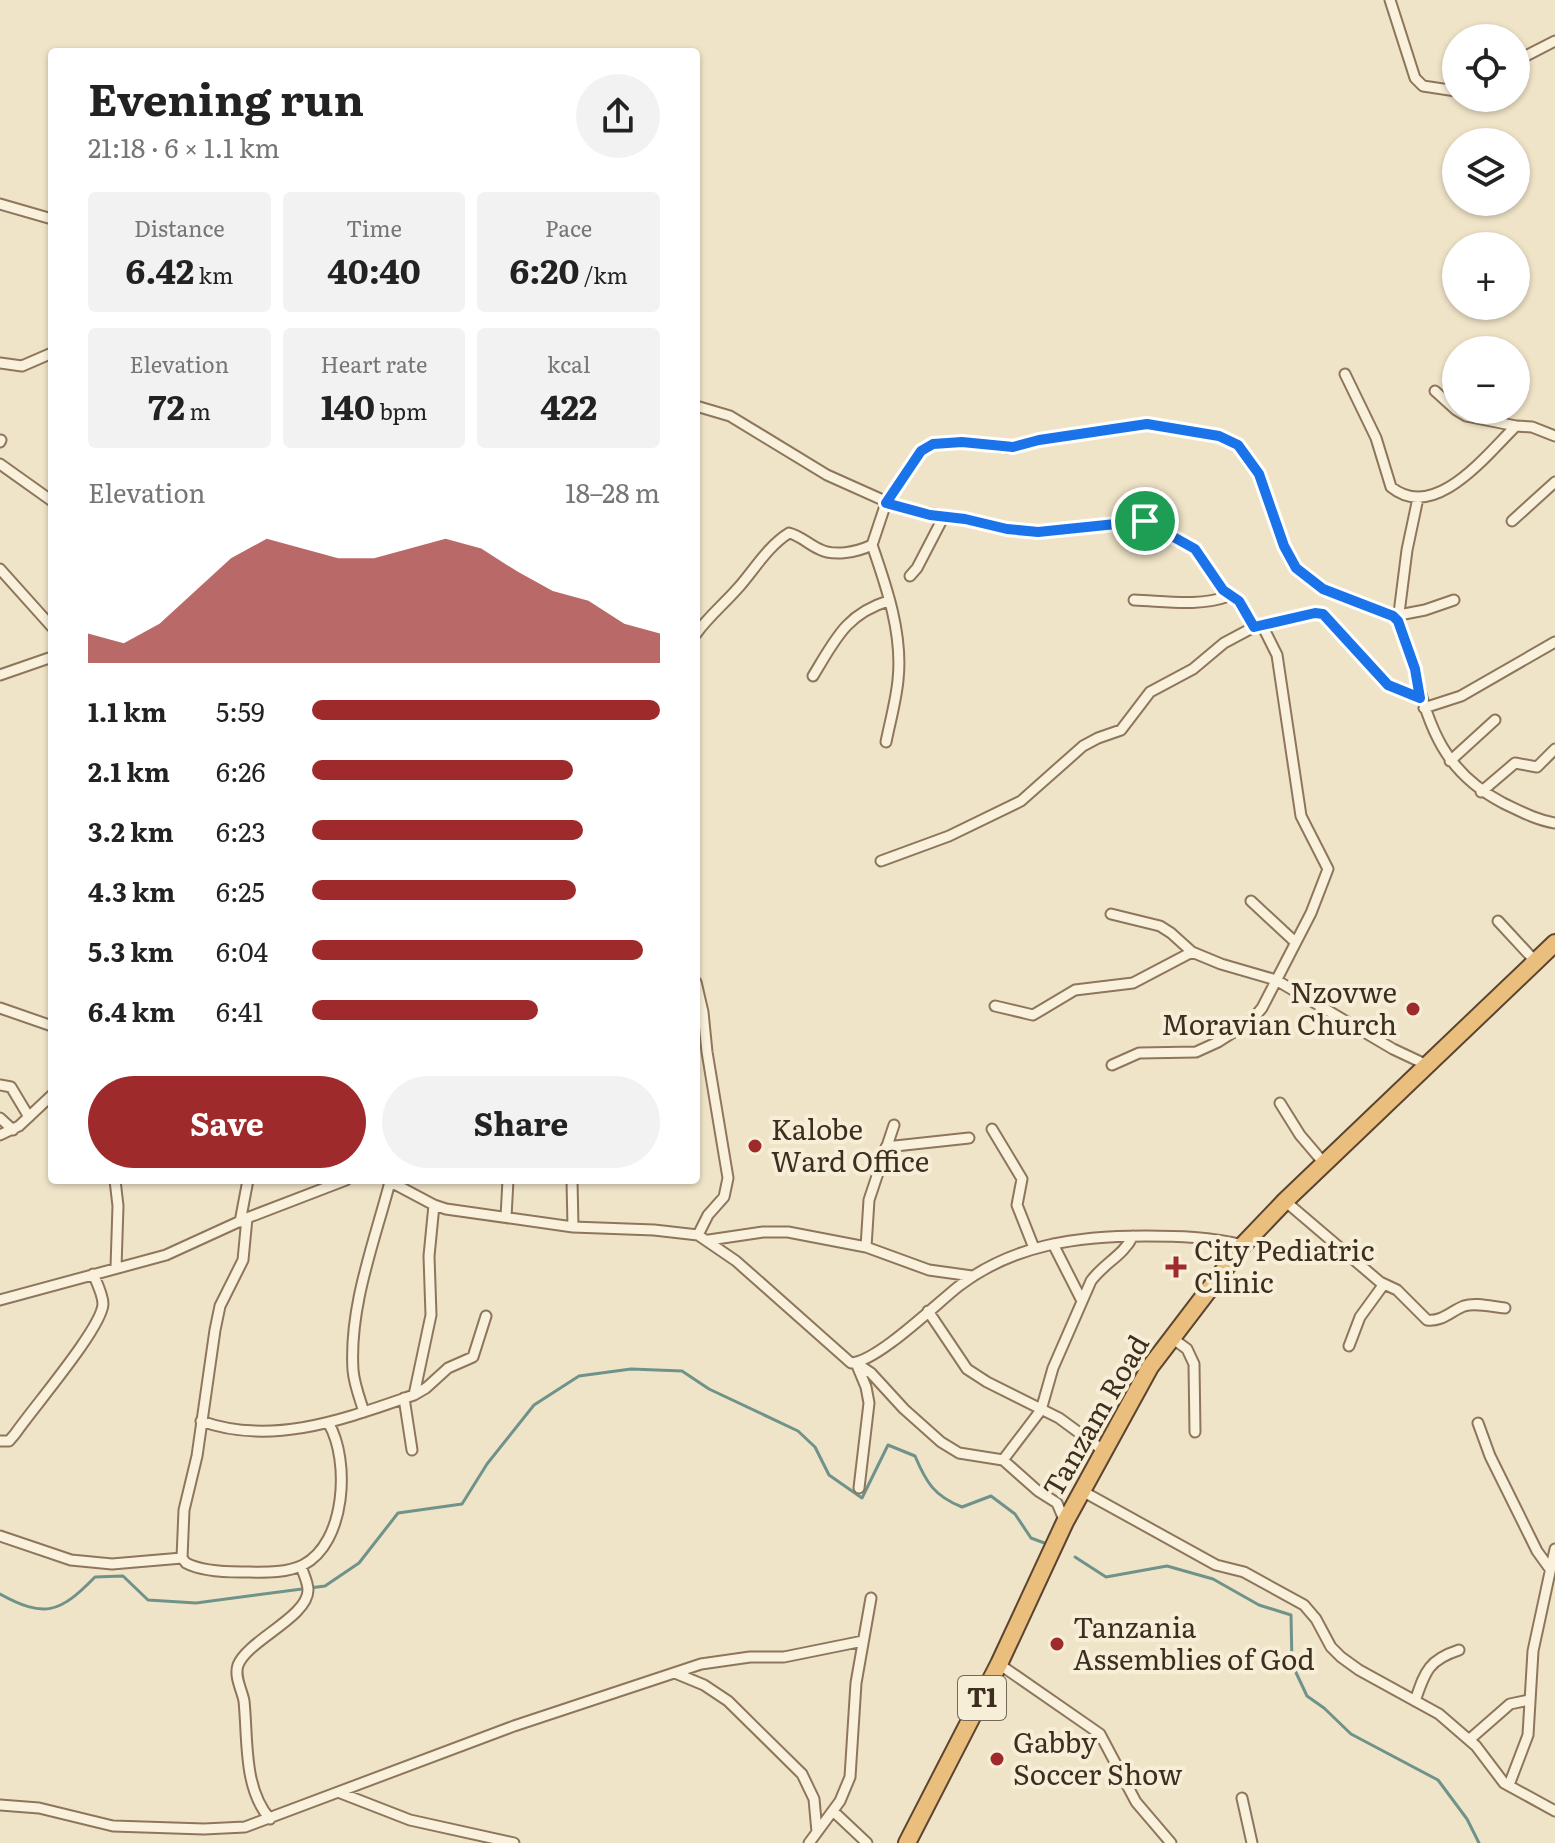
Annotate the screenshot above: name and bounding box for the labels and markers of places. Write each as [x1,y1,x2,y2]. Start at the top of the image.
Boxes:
pin [1111,487,1179,555]
place label: Nzovwe Moravian Church [1161,970,1397,1044]
marker: Nzovwe Moravian Church [1404,1000,1422,1018]
place label: Kalobe Ward Office [771,1107,929,1181]
marker: Kalobe Ward Office [746,1137,764,1155]
place label: City Pediatric Clinic [1194,1228,1374,1302]
marker: City Pediatric Clinic [1165,1256,1187,1278]
place label: Tanzania Assemblies of God [1073,1605,1315,1679]
marker: Tanzania Assemblies of God [1048,1635,1066,1653]
place label: Gabby Soccer Show [1013,1720,1182,1794]
marker: Gabby Soccer Show [988,1750,1006,1768]

